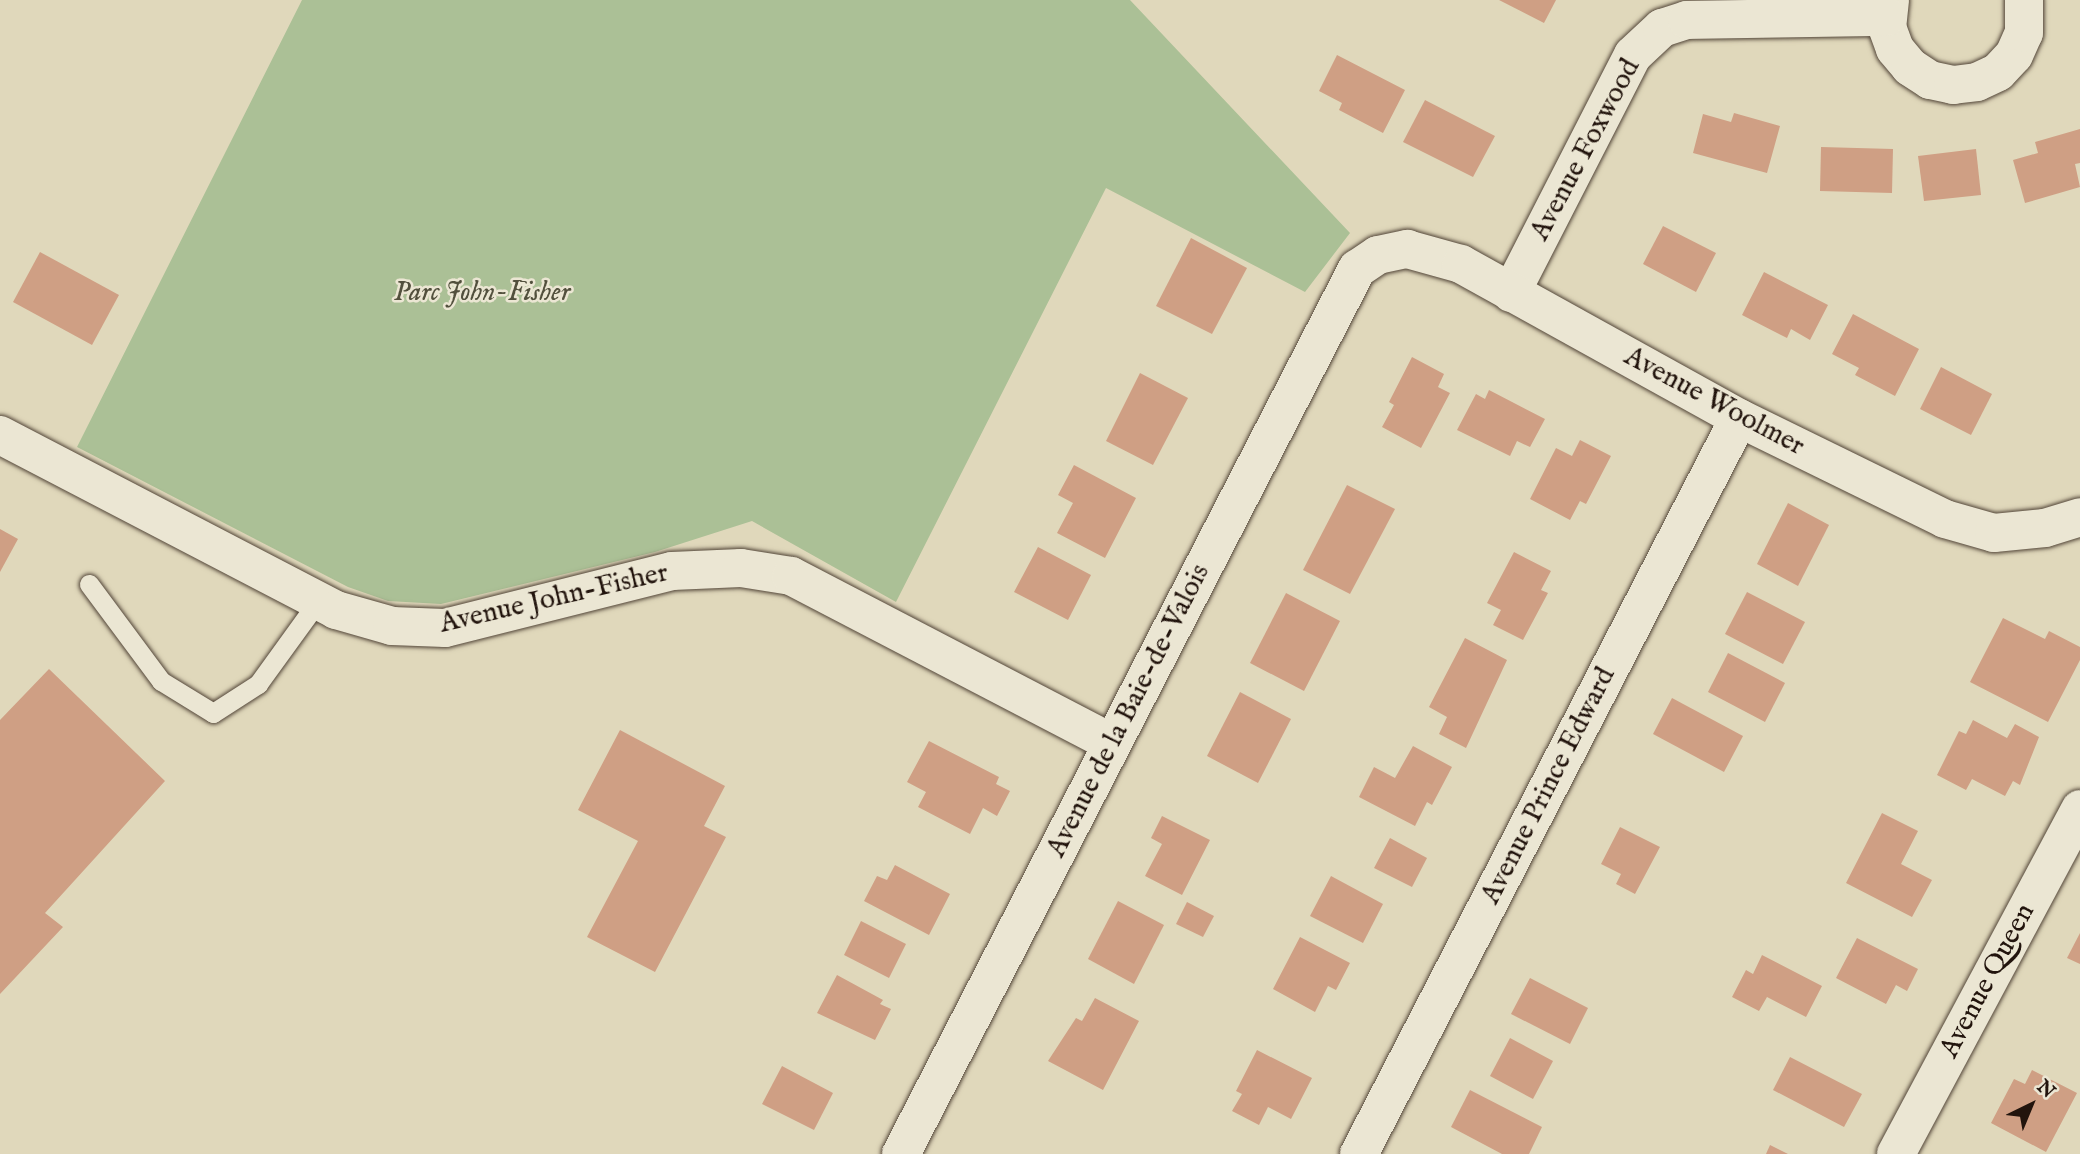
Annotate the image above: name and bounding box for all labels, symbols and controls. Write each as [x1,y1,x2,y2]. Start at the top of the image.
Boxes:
street label: Avenue Foxwood [1524,53,1648,247]
park label: Parc John-Fisher [394,276,570,310]
street label: Avenue Woolmer [1618,340,1810,464]
street label: Avenue John-Fisher [437,556,671,642]
street label: Avenue de la Baie-de-Valois [1040,559,1218,863]
street label: Avenue Prince Edward [1475,662,1623,910]
street label: Avenue Queen [1933,898,2043,1064]
north arrow [1996,1070,2066,1140]
text: N [2031,1075,2060,1104]

